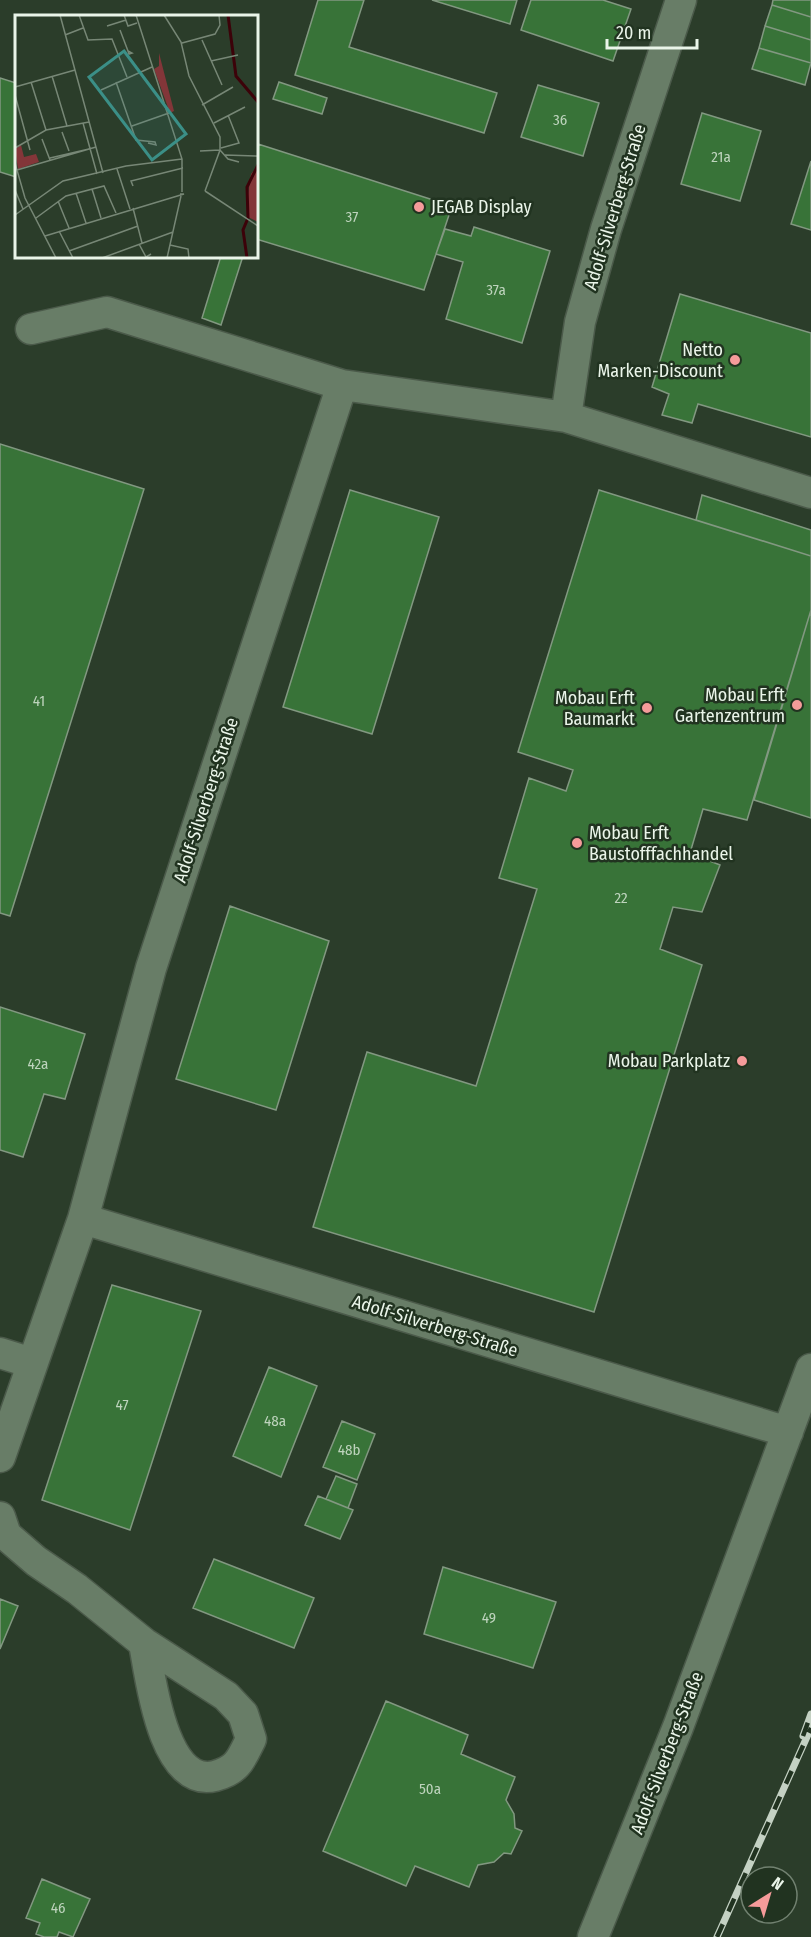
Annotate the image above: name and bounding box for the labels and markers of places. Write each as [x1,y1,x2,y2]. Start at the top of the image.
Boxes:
place label: JEGAB Display [431,196,532,218]
marker: JEGAB Display [412,200,426,214]
place label: Netto Marken-Discount [598,339,723,382]
marker: Netto Marken-Discount [728,353,742,367]
place label: Mobau Erft Gartenzentrum [675,684,785,727]
place label: Mobau Erft Baumarkt [555,687,635,730]
marker: Mobau Erft Gartenzentrum [790,698,804,712]
marker: Mobau Erft Baumarkt [640,701,654,715]
place label: Mobau Erft Baustofffachhandel [589,822,733,865]
marker: Mobau Erft Baustofffachhandel [570,836,584,850]
place label: Mobau Parkplatz [608,1050,730,1072]
marker: Mobau Parkplatz [735,1054,749,1068]

